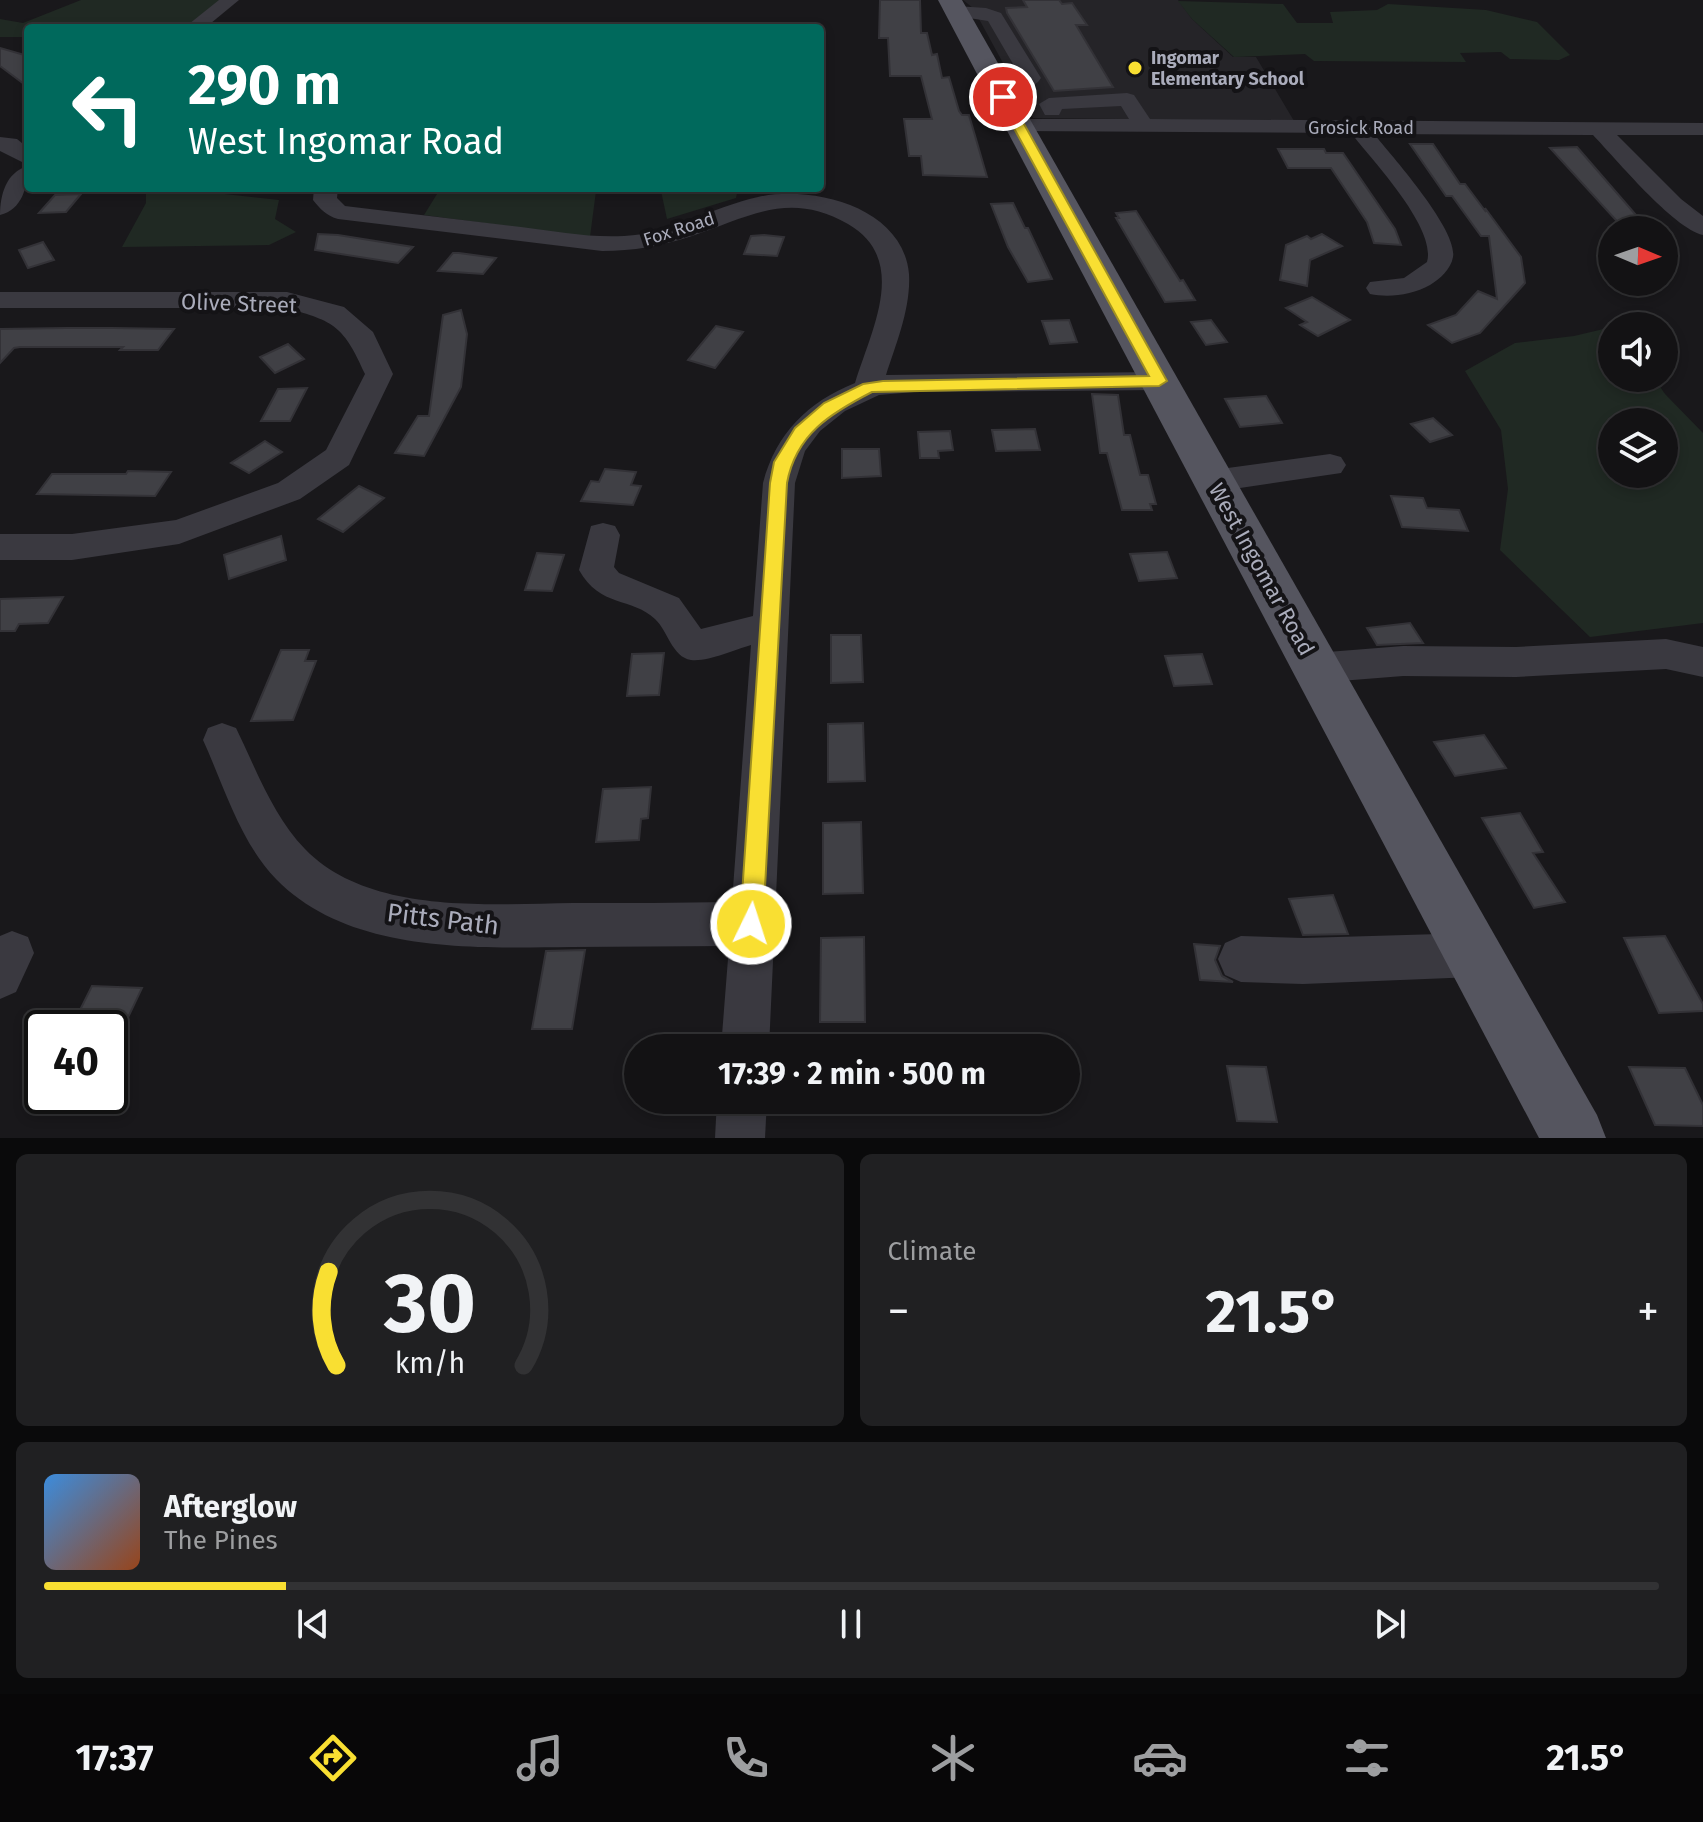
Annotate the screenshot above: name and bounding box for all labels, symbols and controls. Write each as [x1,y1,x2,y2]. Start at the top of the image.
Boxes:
place label: Ingomar Elementary School [1151,47,1305,90]
text: 290 m [188,52,341,119]
icon: left [56,56,160,160]
marker: Ingomar Elementary School [1126,59,1144,77]
pin [969,63,1037,131]
icon: arrive [981,75,1025,119]
street label: Grosick Road [1308,117,1414,139]
text: West Ingomar Road [188,120,504,164]
street label: Fox Road [641,207,717,251]
north arrow [1598,216,1678,296]
map controls [1598,216,1678,488]
street label: Olive Street [180,288,298,319]
button: sound [1598,312,1678,392]
button: layers [1598,408,1678,488]
street label: West Ingomar Road [1203,478,1320,660]
position arrow [709,882,793,966]
street label: Pitts Path [385,897,501,942]
speed limit sign: 40 [24,1010,128,1114]
text: 17:39 · 2 min · 500 m [718,1056,986,1092]
text: Climate [888,1236,976,1267]
text: 30 [383,1254,476,1354]
text: 21.5° [1206,1276,1341,1348]
text: − [888,1285,910,1338]
text: + [1637,1285,1659,1338]
text: km/h [394,1346,465,1381]
text: Afterglow [164,1489,297,1525]
text: The Pines [164,1525,278,1556]
icon: previous [291,1602,335,1646]
icon: pause [829,1602,873,1646]
icon: next [1368,1602,1412,1646]
icon: directions [305,1730,361,1786]
icon: music [512,1730,568,1786]
icon: phone [718,1730,774,1786]
icon: climate [925,1730,981,1786]
icon: car [1132,1730,1188,1786]
icon: filters [1339,1730,1395,1786]
text: 17:37 [75,1736,154,1780]
text: 21.5° [1546,1736,1628,1780]

